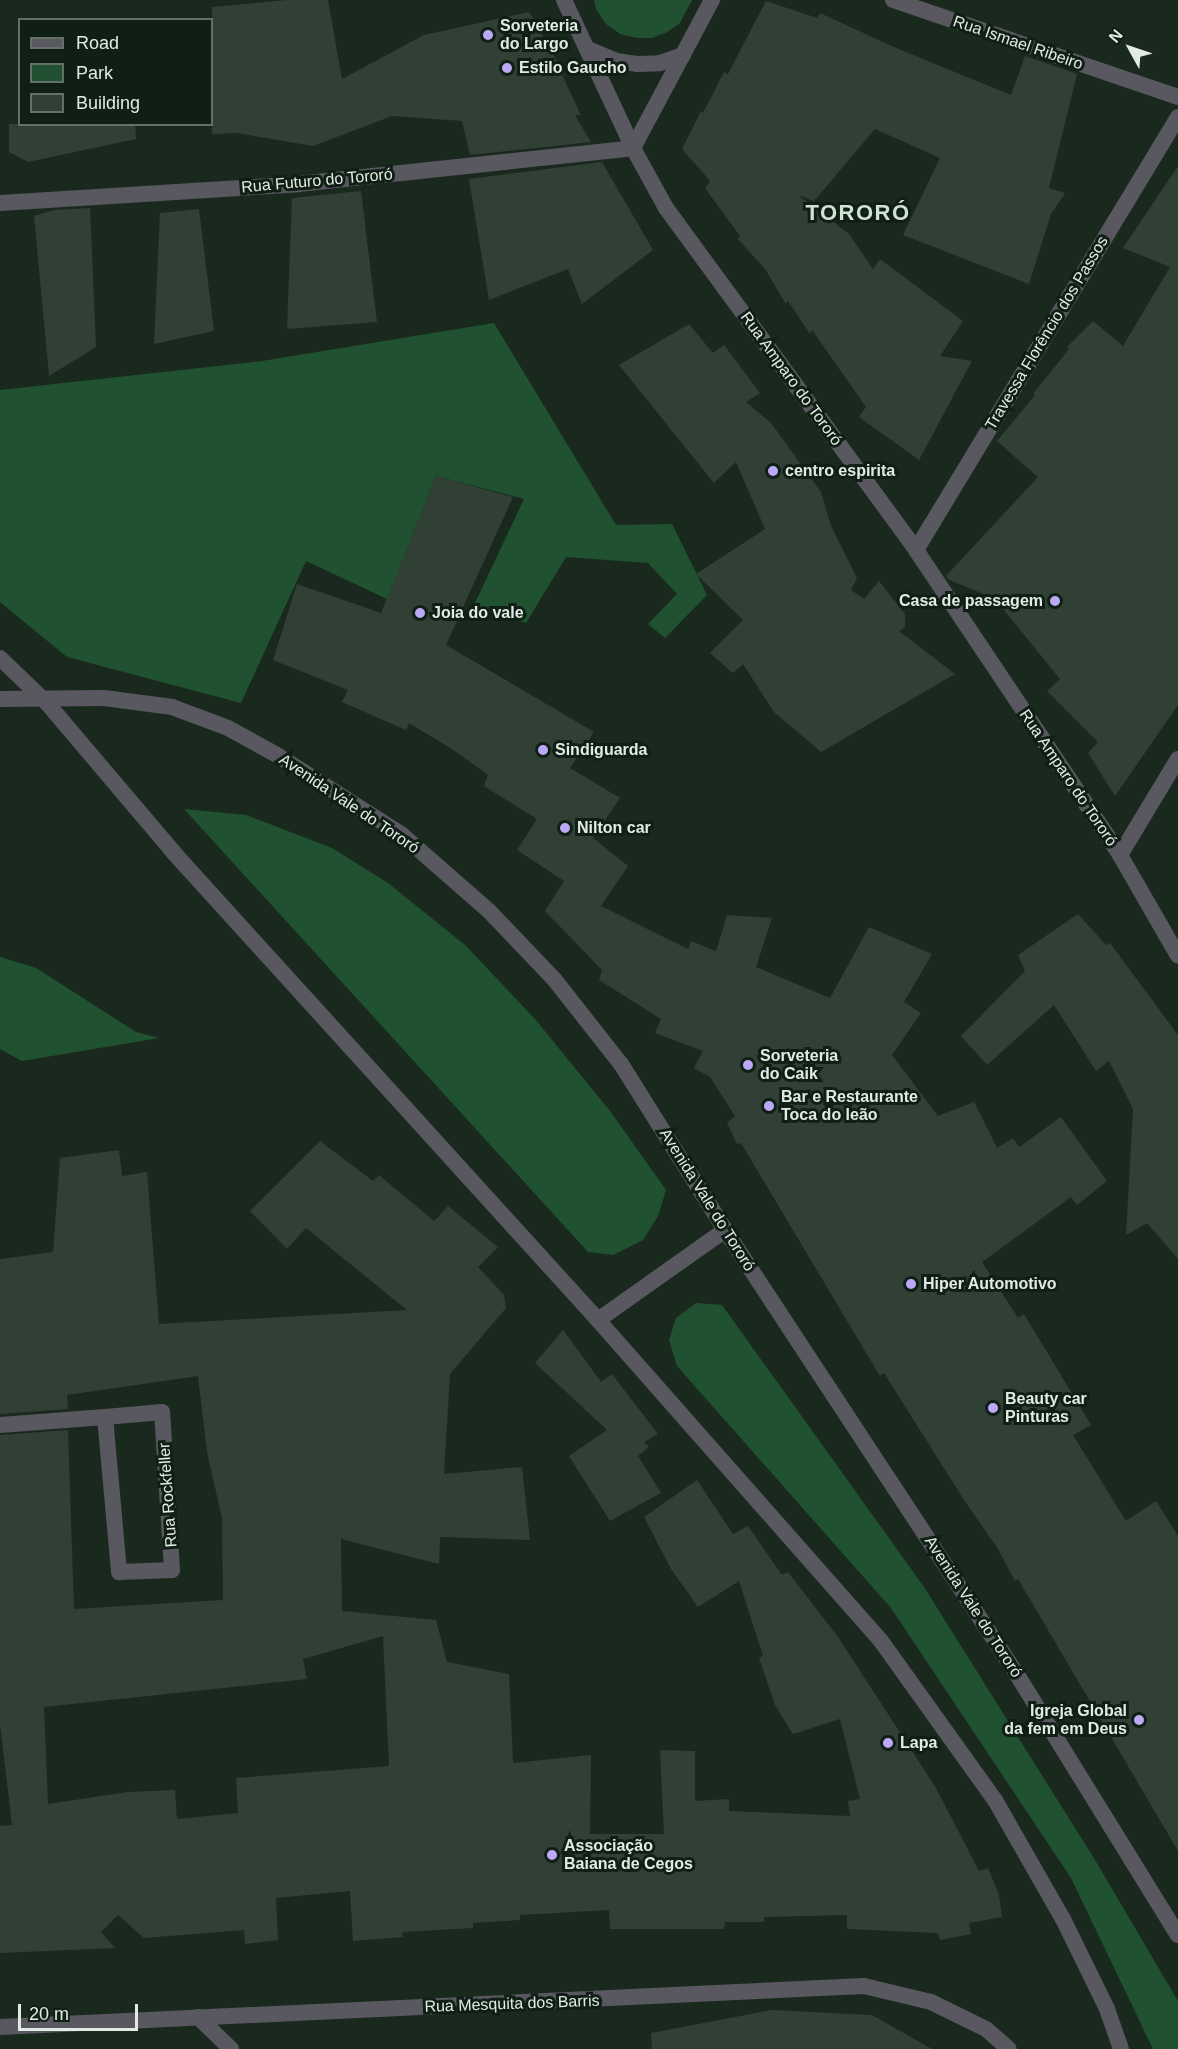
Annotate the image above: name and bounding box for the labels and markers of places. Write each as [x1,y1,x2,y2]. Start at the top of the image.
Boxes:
place label: Sorveteria do Largo [500,16,578,54]
marker: Sorveteria do Largo [481,28,495,42]
place label: Estilo Gaucho [519,58,627,78]
marker: Estilo Gaucho [500,61,514,75]
place label: centro espirita [785,461,895,481]
marker: centro espirita [766,464,780,478]
place label: Casa de passagem [899,591,1043,611]
marker: Casa de passagem [1048,594,1062,608]
place label: Joia do vale [432,603,524,623]
marker: Joia do vale [413,606,427,620]
place label: Sindiguarda [555,740,647,760]
marker: Sindiguarda [536,743,550,757]
place label: Nilton car [577,818,651,838]
marker: Nilton car [558,821,572,835]
place label: Sorveteria do Caik [760,1046,838,1084]
marker: Sorveteria do Caik [741,1058,755,1072]
place label: Bar e Restaurante Toca do leão [781,1087,918,1125]
marker: Bar e Restaurante Toca do leão [762,1099,776,1113]
place label: Hiper Automotivo [923,1274,1057,1294]
marker: Hiper Automotivo [904,1277,918,1291]
place label: Beauty car Pinturas [1005,1389,1087,1427]
marker: Beauty car Pinturas [986,1401,1000,1415]
place label: Igreja Global da fem em Deus [1004,1701,1127,1739]
marker: Igreja Global da fem em Deus [1132,1713,1146,1727]
place label: Lapa [900,1733,937,1753]
marker: Lapa [881,1736,895,1750]
place label: Associação Baiana de Cegos [564,1836,693,1874]
marker: Associação Baiana de Cegos [545,1848,559,1862]

